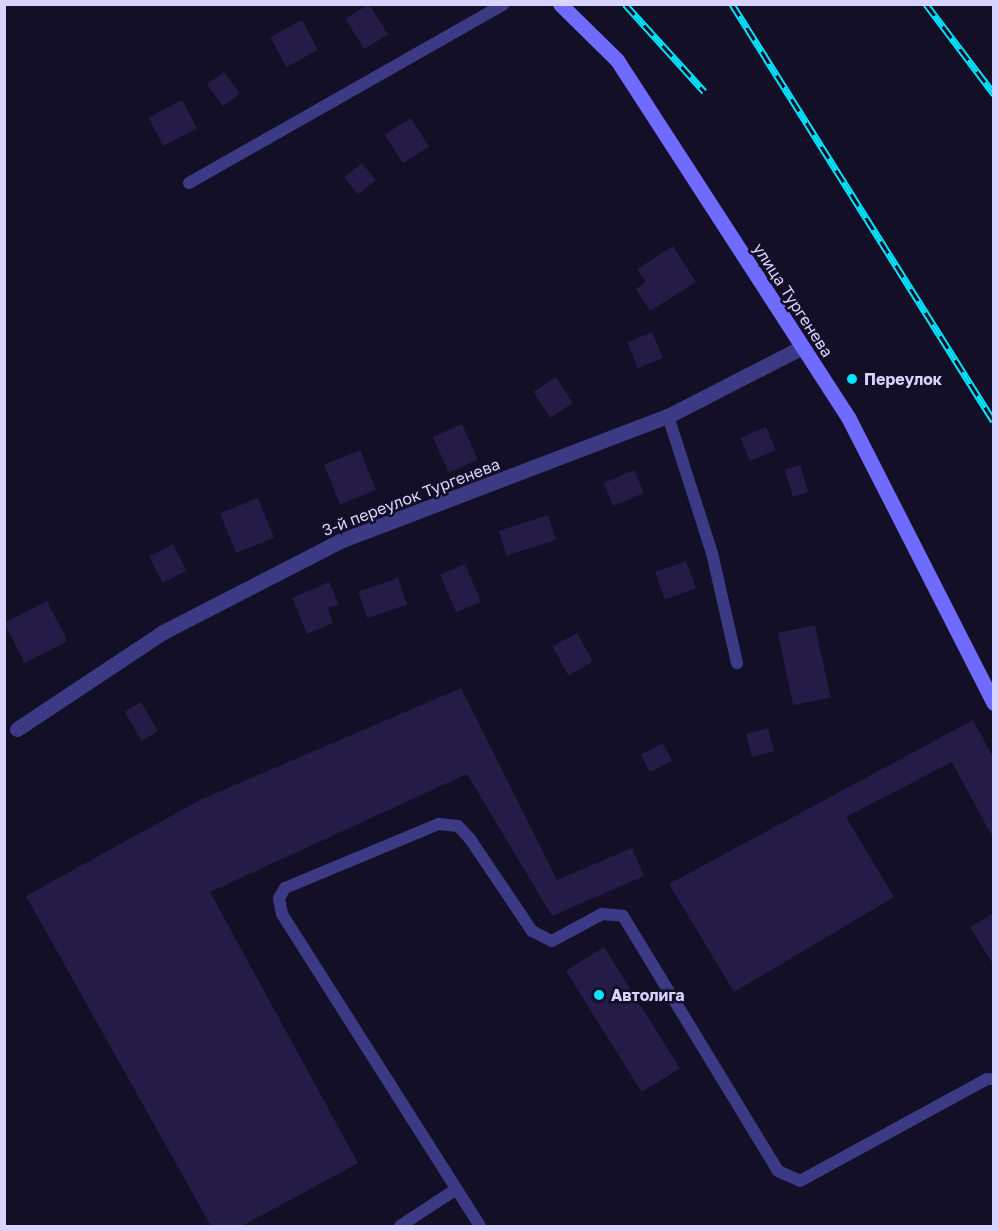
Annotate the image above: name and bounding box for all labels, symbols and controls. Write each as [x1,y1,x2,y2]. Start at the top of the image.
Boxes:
street label: улица Тургенева [749,239,837,361]
place label: Переулок [864,369,942,389]
marker: Переулок [845,372,859,386]
street label: 3-й переулок Тургенева [319,454,503,540]
place label: Автолига [611,985,685,1005]
marker: Автолига [592,988,606,1002]

